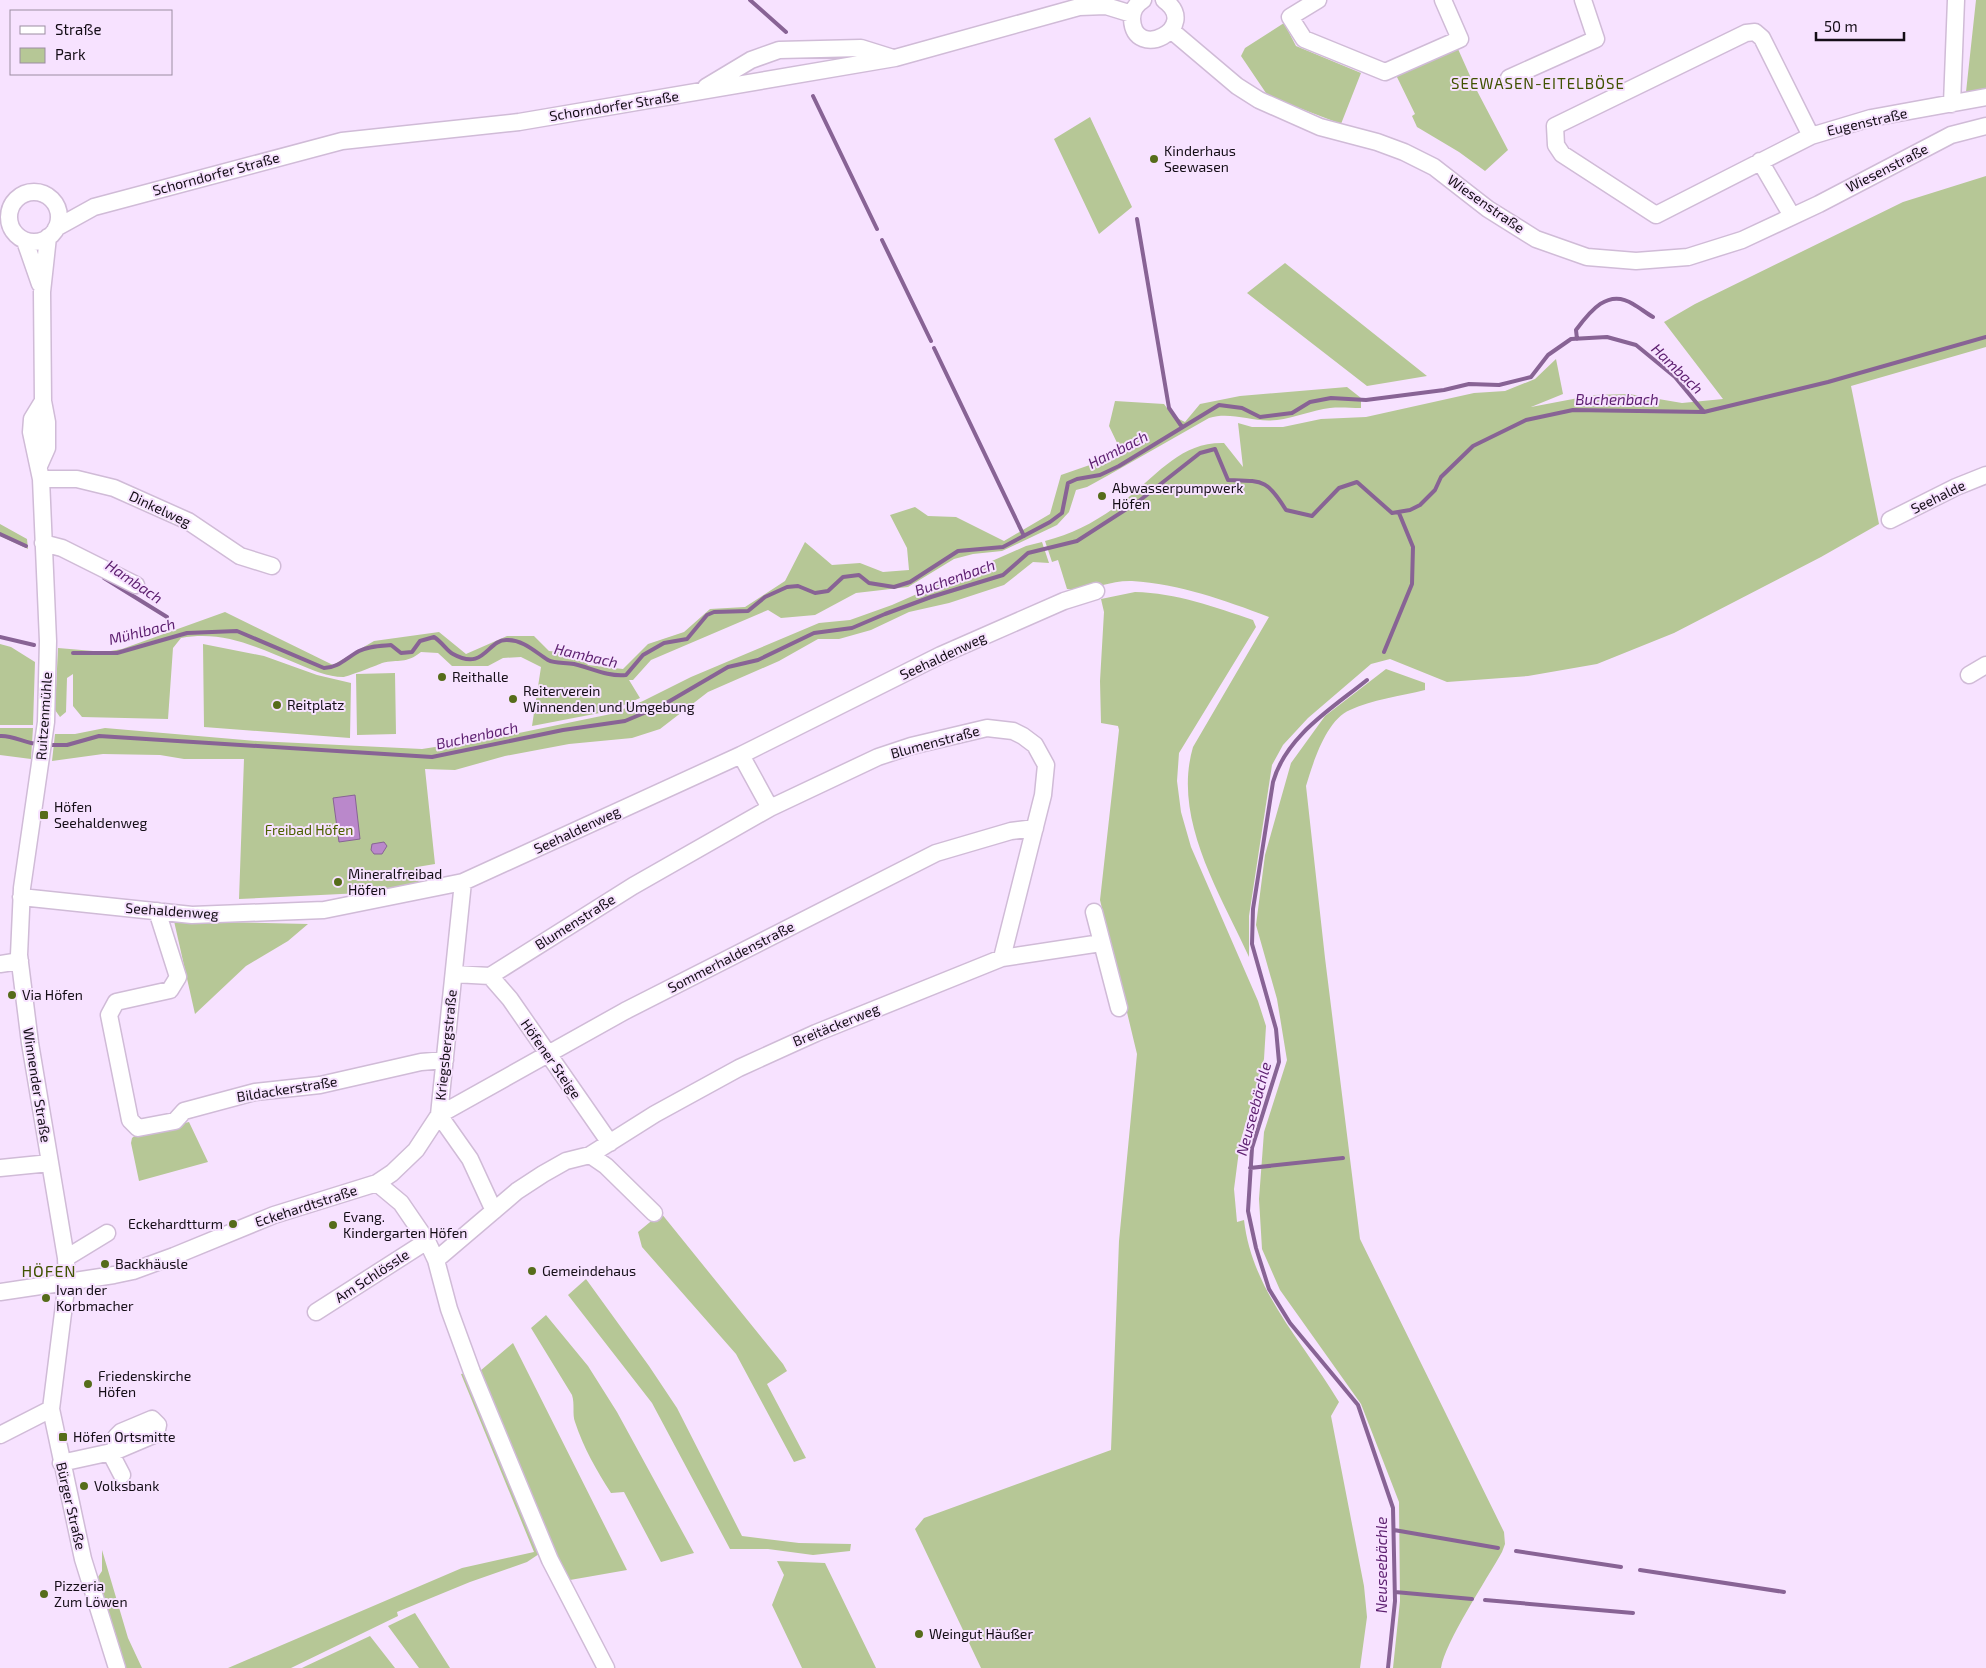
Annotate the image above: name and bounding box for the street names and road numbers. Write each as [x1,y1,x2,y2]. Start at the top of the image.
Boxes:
street label: Schorndorfer Straße [548,87,680,124]
street label: Eugenstraße [1825,104,1909,139]
street label: Wiesenstraße [1843,140,1931,196]
street label: Schorndorfer Straße [151,148,281,199]
street label: Wiesenstraße [1445,171,1528,236]
street label: Seehalde [1908,476,1968,517]
street label: Dinkelweg [127,487,194,530]
street label: Seehaldenweg [897,628,989,683]
street label: Ruitzenmühle [32,671,55,761]
street label: Blumenstraße [889,721,981,762]
street label: Seehaldenweg [531,802,623,857]
street label: Blumenstraße [531,890,618,953]
street label: Seehaldenweg [125,899,219,922]
street label: Sommerhaldenstraße [665,917,797,996]
street label: Kriegsbergstraße [431,989,460,1101]
street label: Breitäckerweg [790,999,882,1050]
street label: Höfener Steige [518,1016,585,1102]
street label: Winnender Straße [20,1026,55,1144]
street label: Bildackerstraße [235,1072,338,1105]
street label: Eckehardtstraße [253,1181,359,1230]
street label: Am Schlössle [331,1245,412,1306]
street label: Bürger Straße [53,1460,90,1551]

